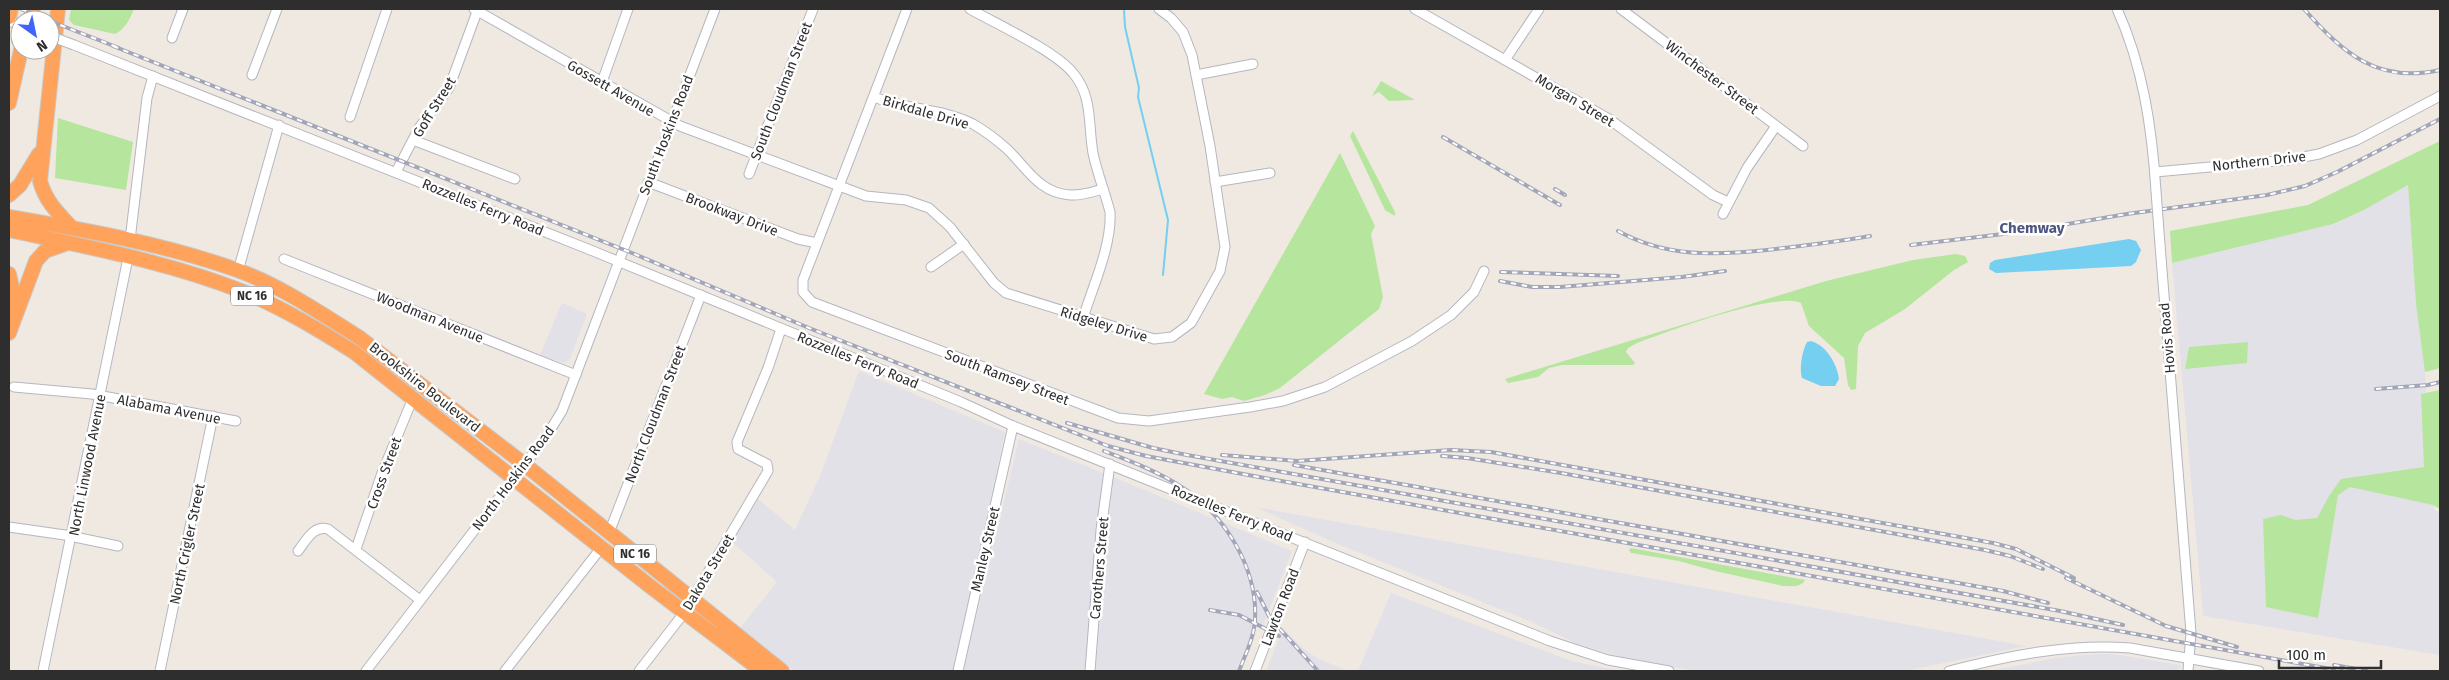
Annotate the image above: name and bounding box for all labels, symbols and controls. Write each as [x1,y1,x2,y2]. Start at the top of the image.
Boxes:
north arrow [10,10,60,60]
street label: South Cloudman Street [747,19,816,163]
text: N [33,36,50,55]
street label: Winchester Street [1662,37,1762,119]
street label: Gossett Avenue [564,57,657,120]
street label: Morgan Street [1532,70,1618,131]
street label: Goff Street [409,73,460,141]
street label: South Hoskins Road [636,73,697,198]
street label: Birkdale Drive [881,92,971,133]
street label: Northern Drive [2211,148,2307,175]
street label: Rozzelles Ferry Road [419,175,546,240]
street label: Brookway Drive [683,189,780,240]
district label: Chemway [2000,219,2065,237]
road number: NC 16 [231,286,273,306]
street label: Woodman Avenue [374,288,486,347]
street label: Hovis Road [2156,302,2179,374]
street label: Ridgeley Drive [1058,303,1150,346]
street label: Rozzelles Ferry Road [794,328,921,393]
street label: Brookshire Boulevard [366,339,484,436]
street label: North Cloudman Street [621,342,690,485]
street label: South Ramsey Street [942,346,1072,409]
street label: Alabama Avenue [116,391,222,428]
street label: North Linwood Avenue [65,393,110,537]
street label: North Hoskins Road [469,423,558,534]
street label: Cross Street [364,434,406,512]
street label: North Crigler Street [166,481,209,606]
street label: Rozzelles Ferry Road [1168,481,1295,546]
street label: Manley Street [967,504,1004,593]
street label: Carothers Street [1087,515,1113,620]
street label: Dakota Street [679,530,738,613]
road number: NC 16 [614,544,656,564]
street label: Lawton Road [1258,566,1303,648]
scale bar [2279,638,2382,670]
text: 100 m [2286,646,2326,664]

